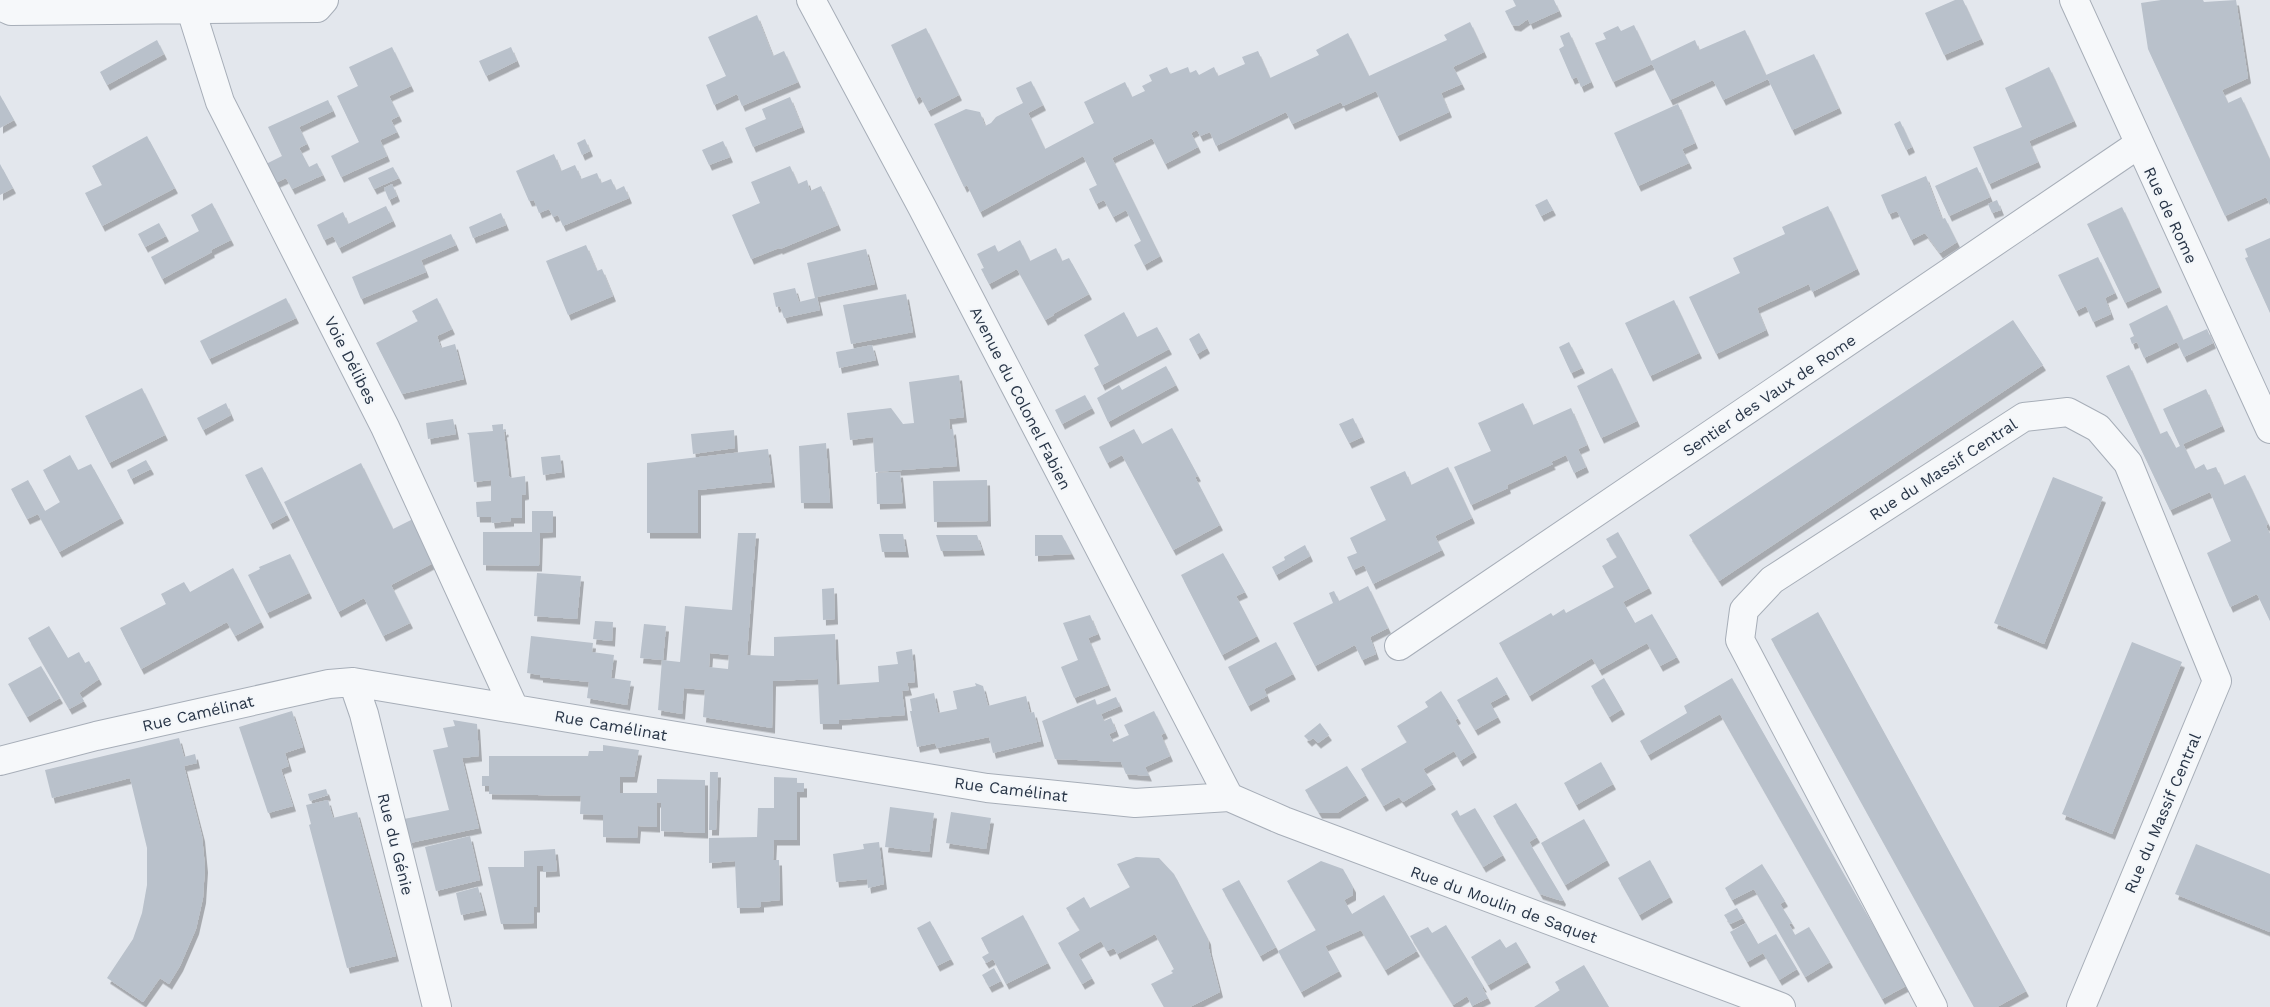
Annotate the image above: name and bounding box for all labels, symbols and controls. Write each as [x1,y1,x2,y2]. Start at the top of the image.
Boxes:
street label: Rue de Rome [2140,164,2201,266]
street label: Avenue du Colonel Fabien [966,304,1075,493]
street label: Voie Délibes [320,313,381,407]
street label: Sentier des Vaux de Rome [1679,330,1860,461]
street label: Rue du Massif Central [1866,415,2021,524]
street label: Rue Camélinat [140,691,256,736]
street label: Rue Camélinat [553,706,669,745]
street label: Rue du Massif Central [2120,730,2205,896]
street label: Rue Camélinat [953,773,1069,806]
street label: Rue du Génie [374,791,417,897]
street label: Rue du Moulin de Saquet [1408,862,1600,947]

